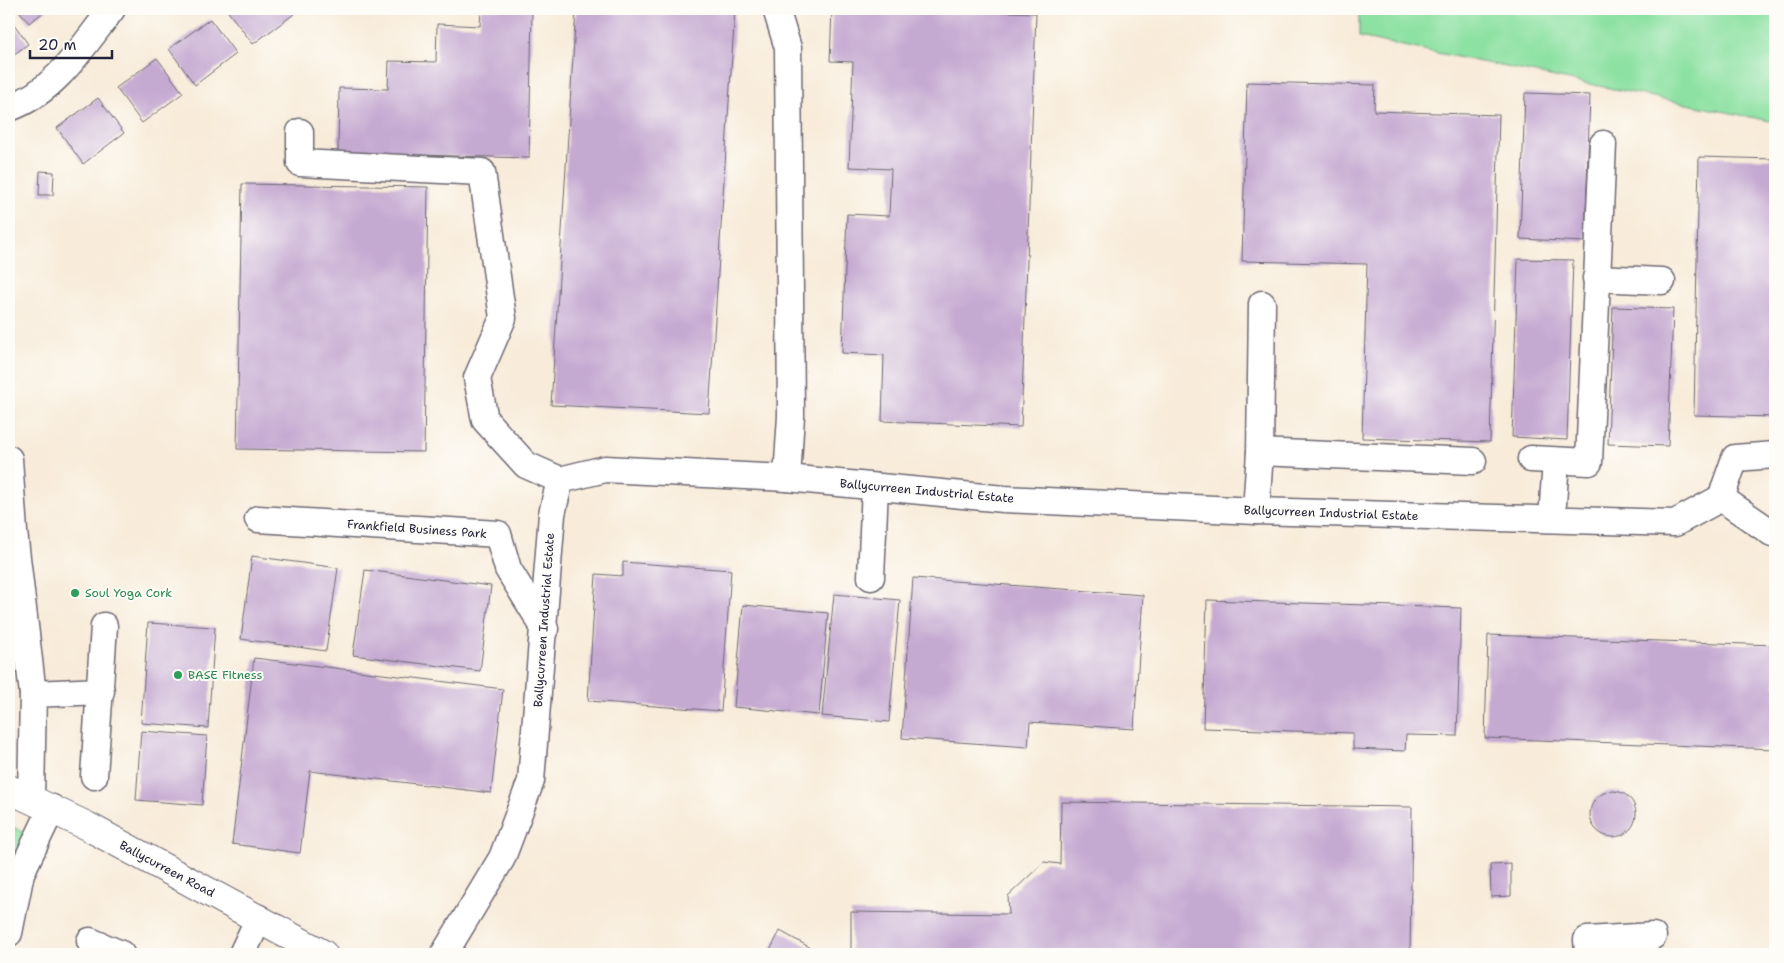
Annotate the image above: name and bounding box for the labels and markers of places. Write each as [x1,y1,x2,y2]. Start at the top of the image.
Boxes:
place label: Soul Yoga Cork [85,585,172,601]
marker: Soul Yoga Cork [69,587,81,599]
place label: BASE Fitness [188,667,262,683]
marker: BASE Fitness [172,669,184,681]

